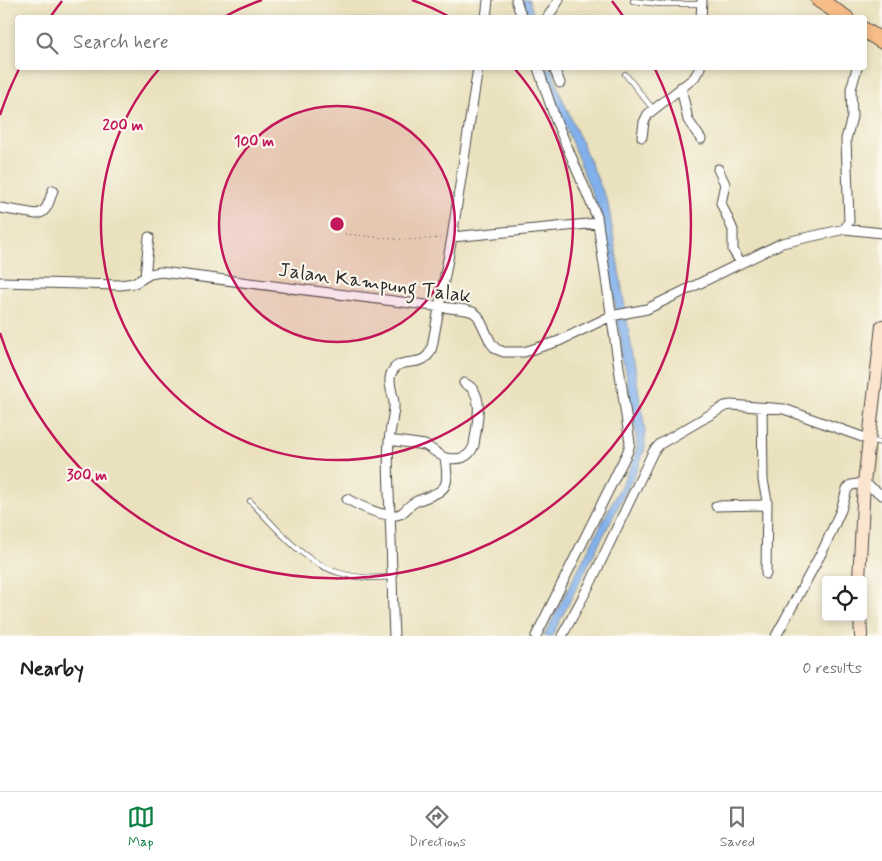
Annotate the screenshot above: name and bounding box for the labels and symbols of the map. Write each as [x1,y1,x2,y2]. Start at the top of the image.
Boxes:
text: 200 m [103,116,144,136]
text: 100 m [234,132,274,152]
centre of rings [328,215,346,233]
street label: Jalan Kampung Talak [276,257,473,312]
text: 300 m [67,466,107,486]

